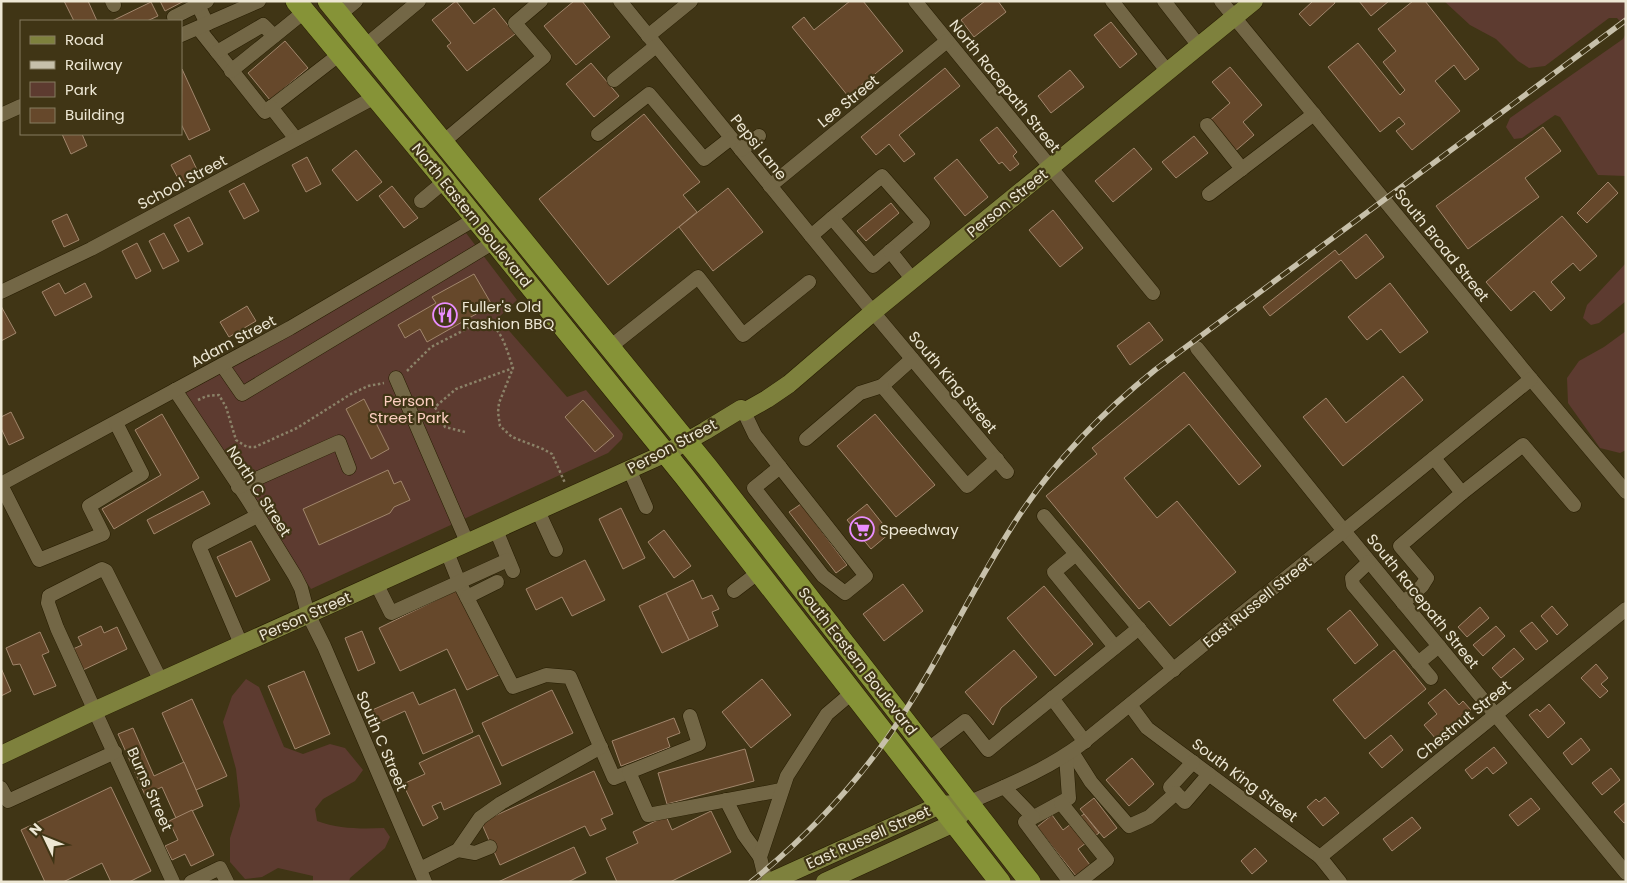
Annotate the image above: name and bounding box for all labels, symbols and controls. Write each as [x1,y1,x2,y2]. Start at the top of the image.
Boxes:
street label: North Racepath Street [945,15,1065,157]
legend [20,20,182,135]
text: Road [65,29,104,50]
text: Railway [65,54,123,75]
street label: Lee Street [813,70,883,132]
text: Park [65,79,97,100]
text: Building [65,104,125,125]
street label: Pepsi Lane [726,110,792,184]
street label: North Eastern Boulevard [407,138,537,292]
street label: School Street [134,150,230,214]
street label: Person Street [962,164,1052,242]
street label: South Broad Street [1390,184,1494,306]
place label: Fuller's Old Fashion BBQ [462,296,554,334]
restaurant icon: Fuller's Old Fashion BBQ [432,302,458,328]
street label: Adam Street [187,310,279,372]
street label: South King Street [904,326,1002,438]
park label: Person Street Park [369,390,449,428]
street label: Person Street [624,414,720,478]
street label: North C Street [222,442,296,540]
supermarket icon: Speedway [849,516,875,542]
place label: Speedway [880,519,959,540]
street label: South Racepath Street [1362,529,1484,673]
street label: East Russell Street [1198,552,1316,652]
street label: South Eastern Boulevard [794,583,922,739]
street label: Person Street [256,586,354,646]
street label: Chestnut Street [1411,675,1515,765]
street label: South C Street [352,688,412,794]
street label: South King Street [1188,733,1302,827]
street label: Burns Street [122,744,178,834]
street label: East Russell Street [802,800,934,874]
north arrow [20,813,70,863]
text: N [25,818,46,840]

